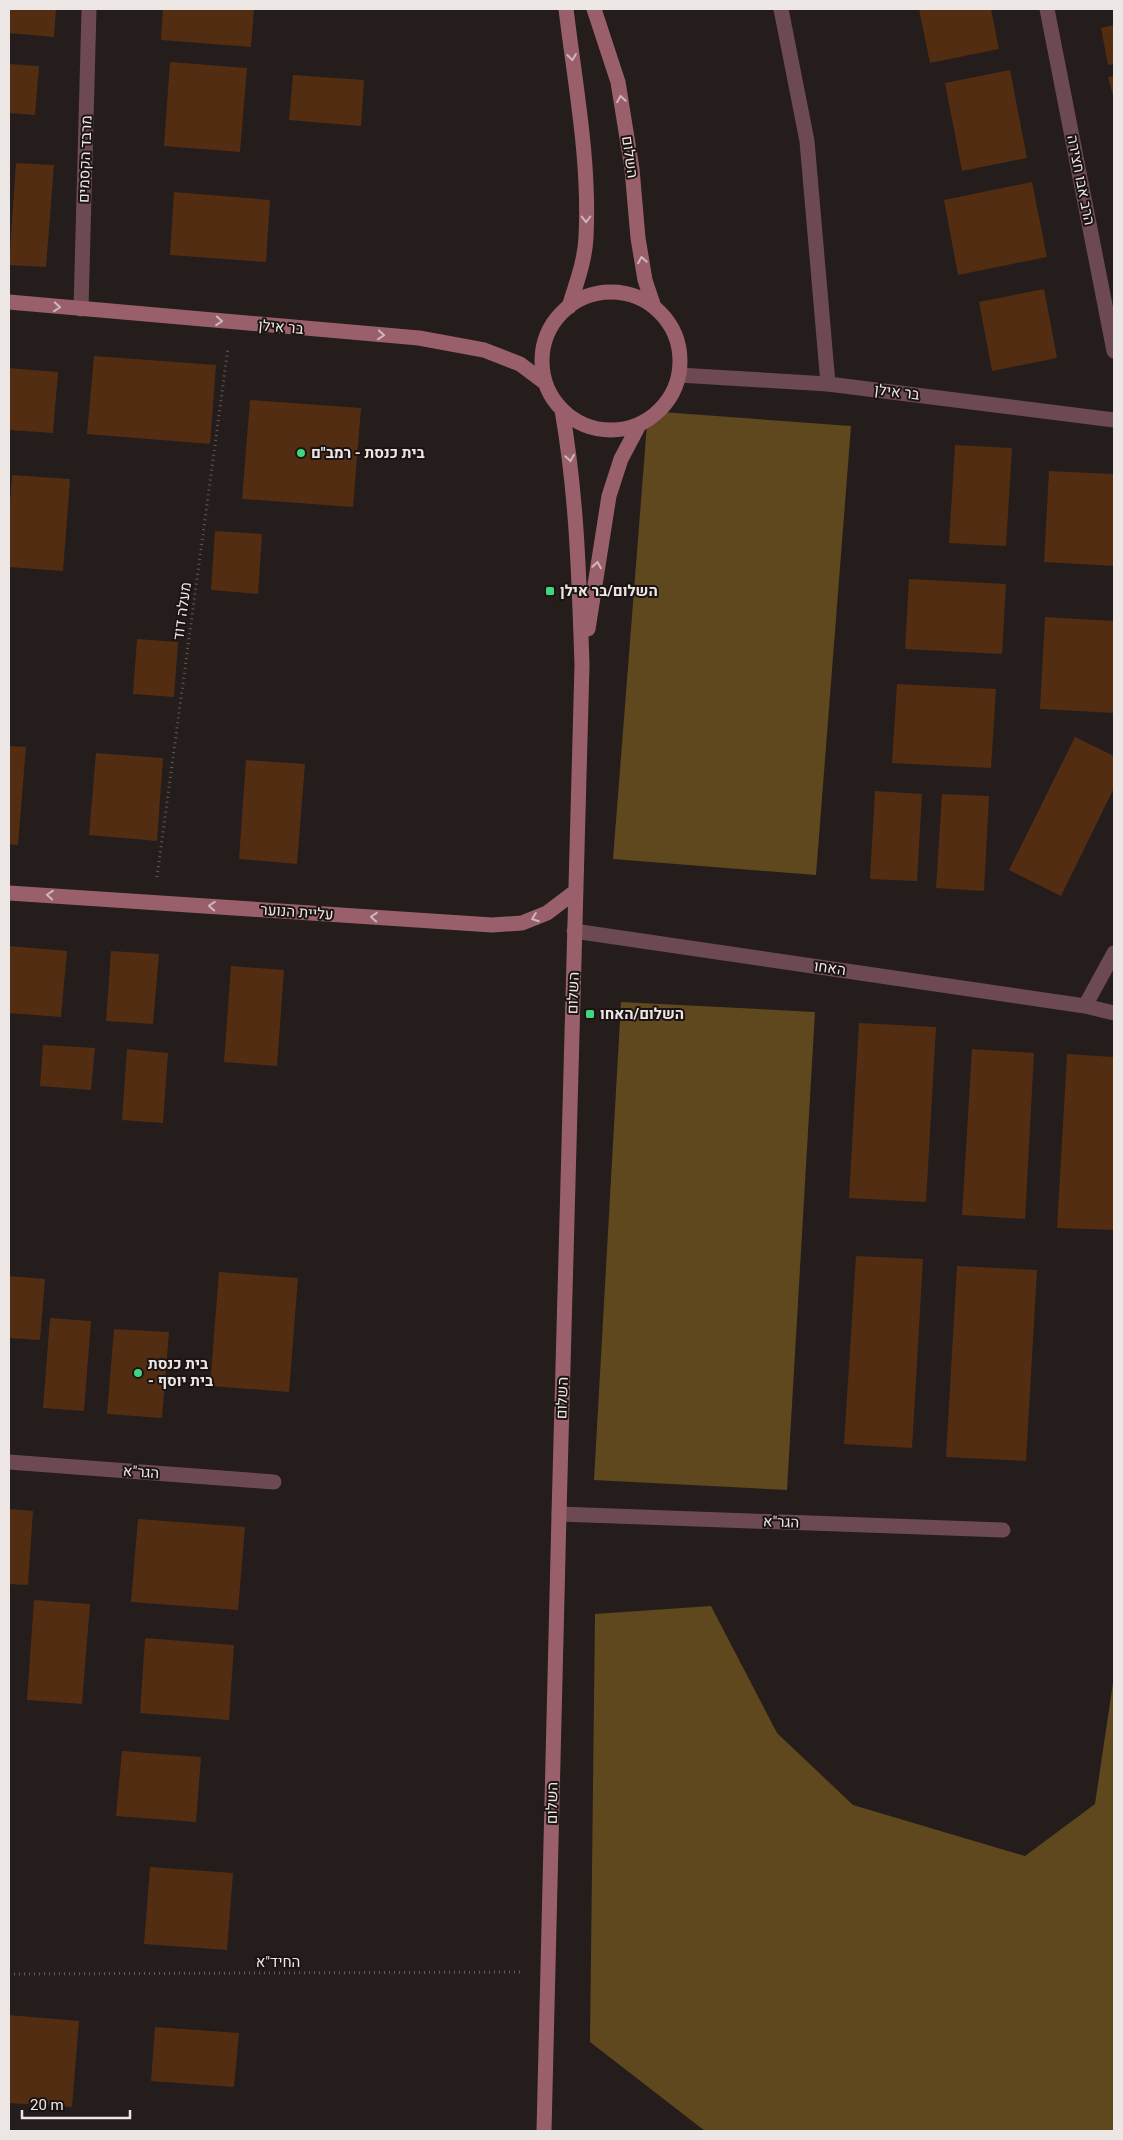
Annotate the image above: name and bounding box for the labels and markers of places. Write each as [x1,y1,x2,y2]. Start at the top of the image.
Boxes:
place label: בית כנסת - רמב"ם [311,444,425,462]
marker: בית כנסת - רמב"ם [295,447,307,459]
place label: השלום/בר אילן [560,582,658,600]
marker: השלום/בר אילן [544,585,556,597]
place label: השלום/האחו [600,1005,684,1023]
marker: השלום/האחו [584,1008,596,1020]
place label: בית כנסת - בית יוסף [148,1355,213,1390]
marker: בית כנסת - בית יוסף [132,1367,144,1379]

